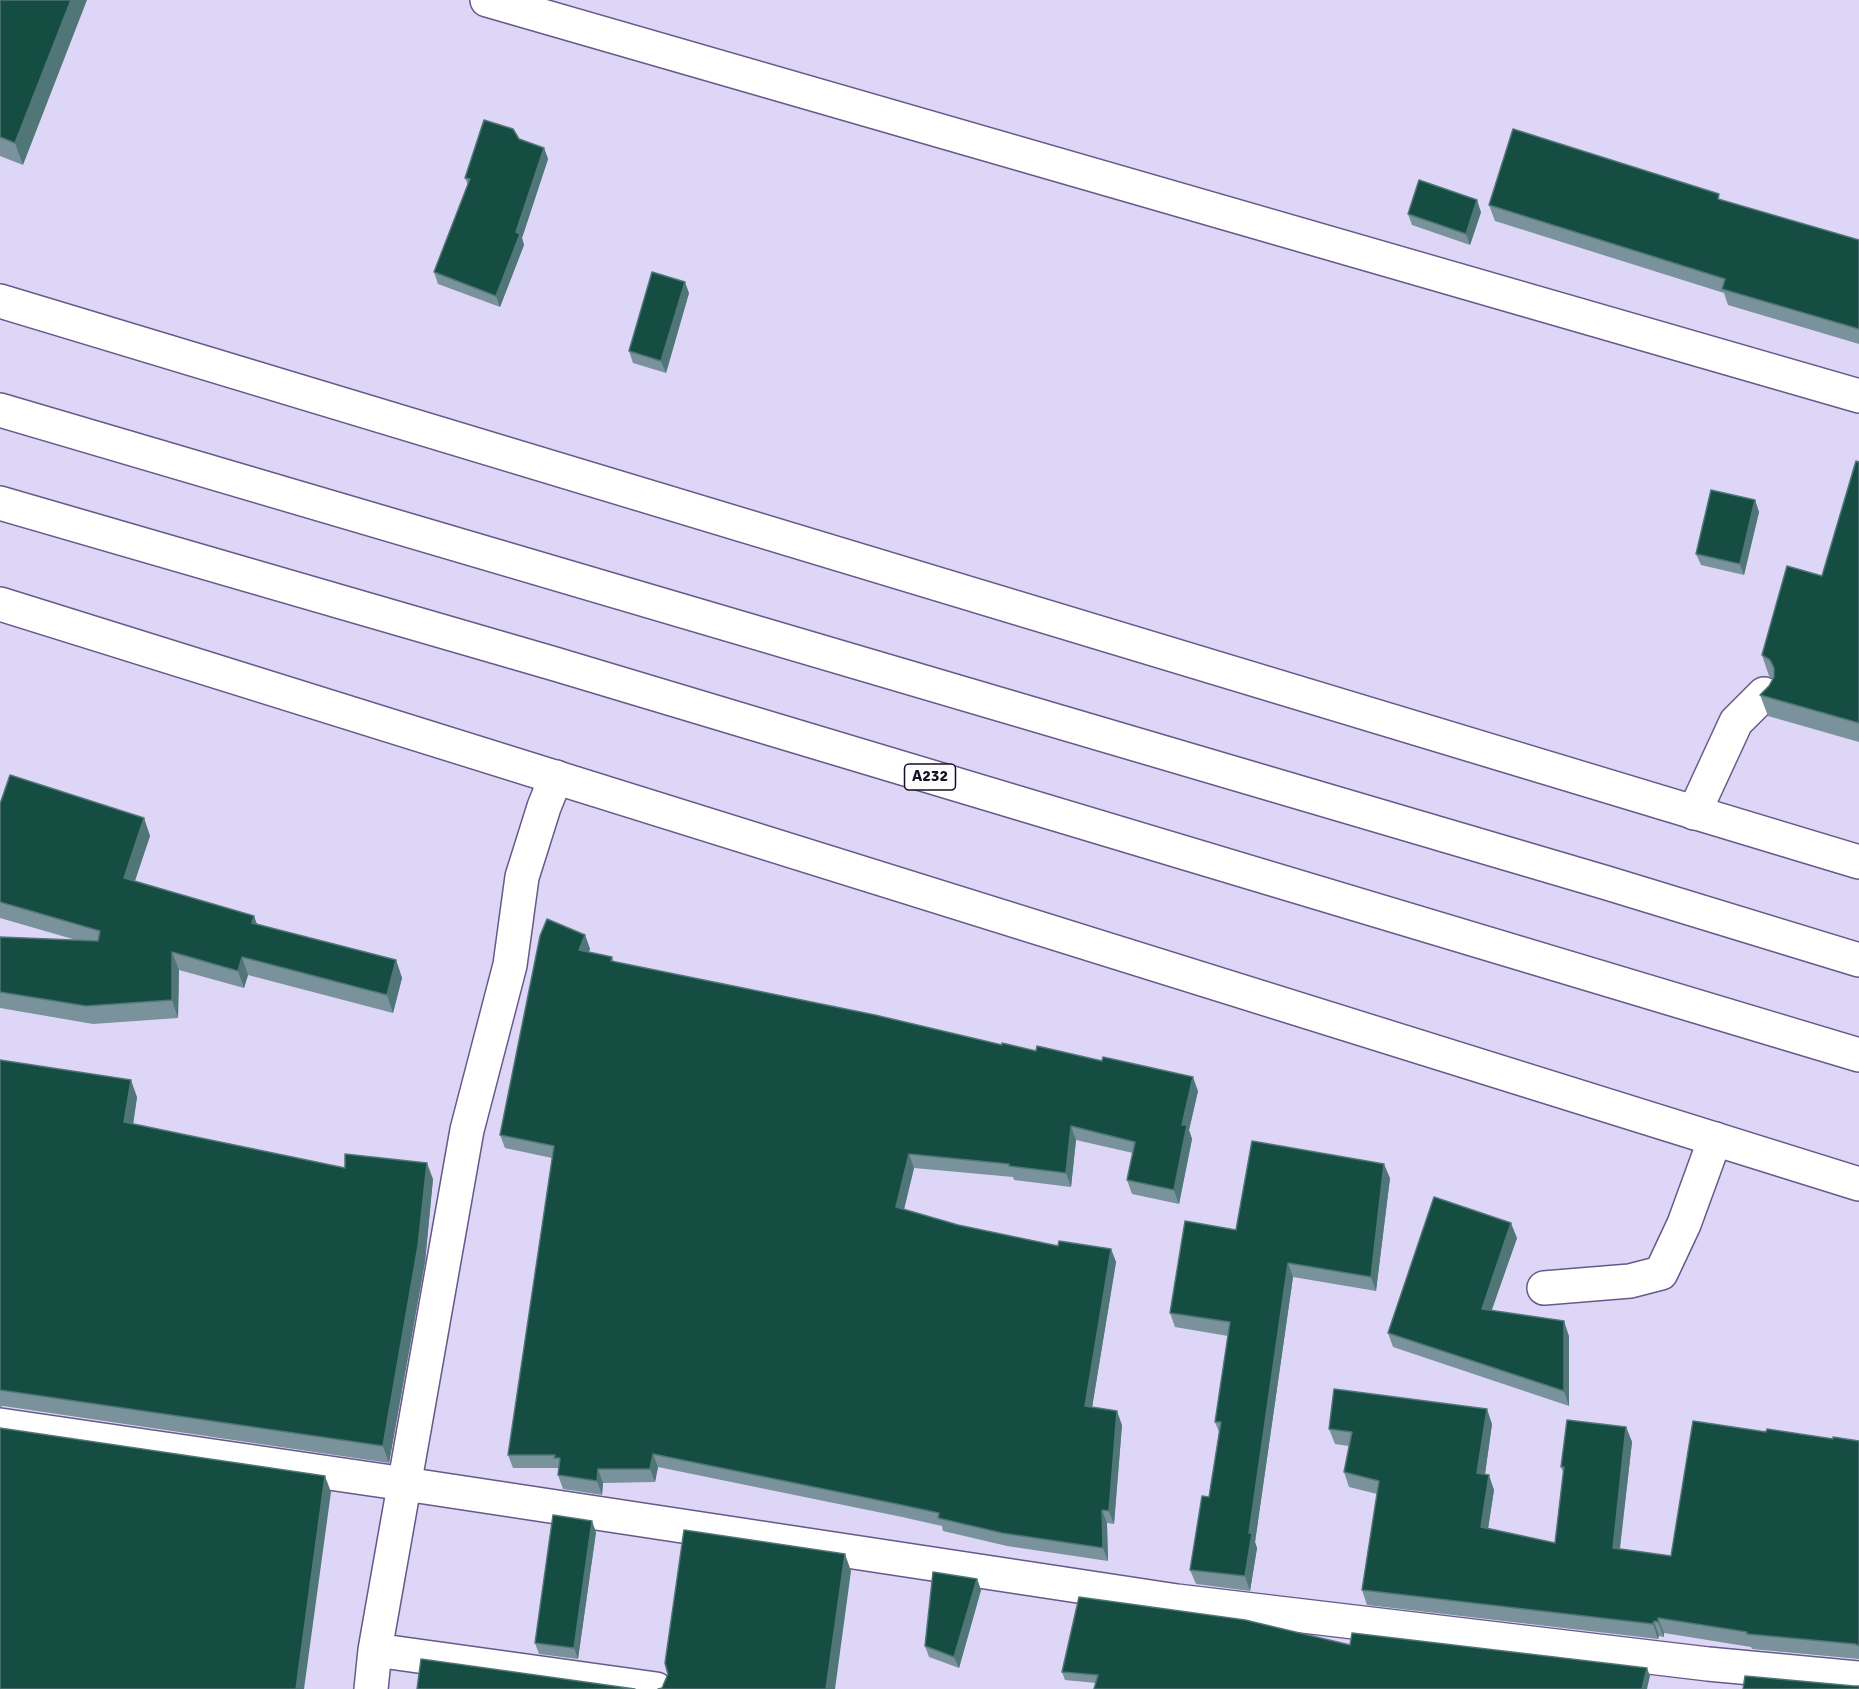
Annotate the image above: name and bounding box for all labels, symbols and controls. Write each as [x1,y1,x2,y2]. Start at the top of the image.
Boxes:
road number: A232 [904,764,956,790]

